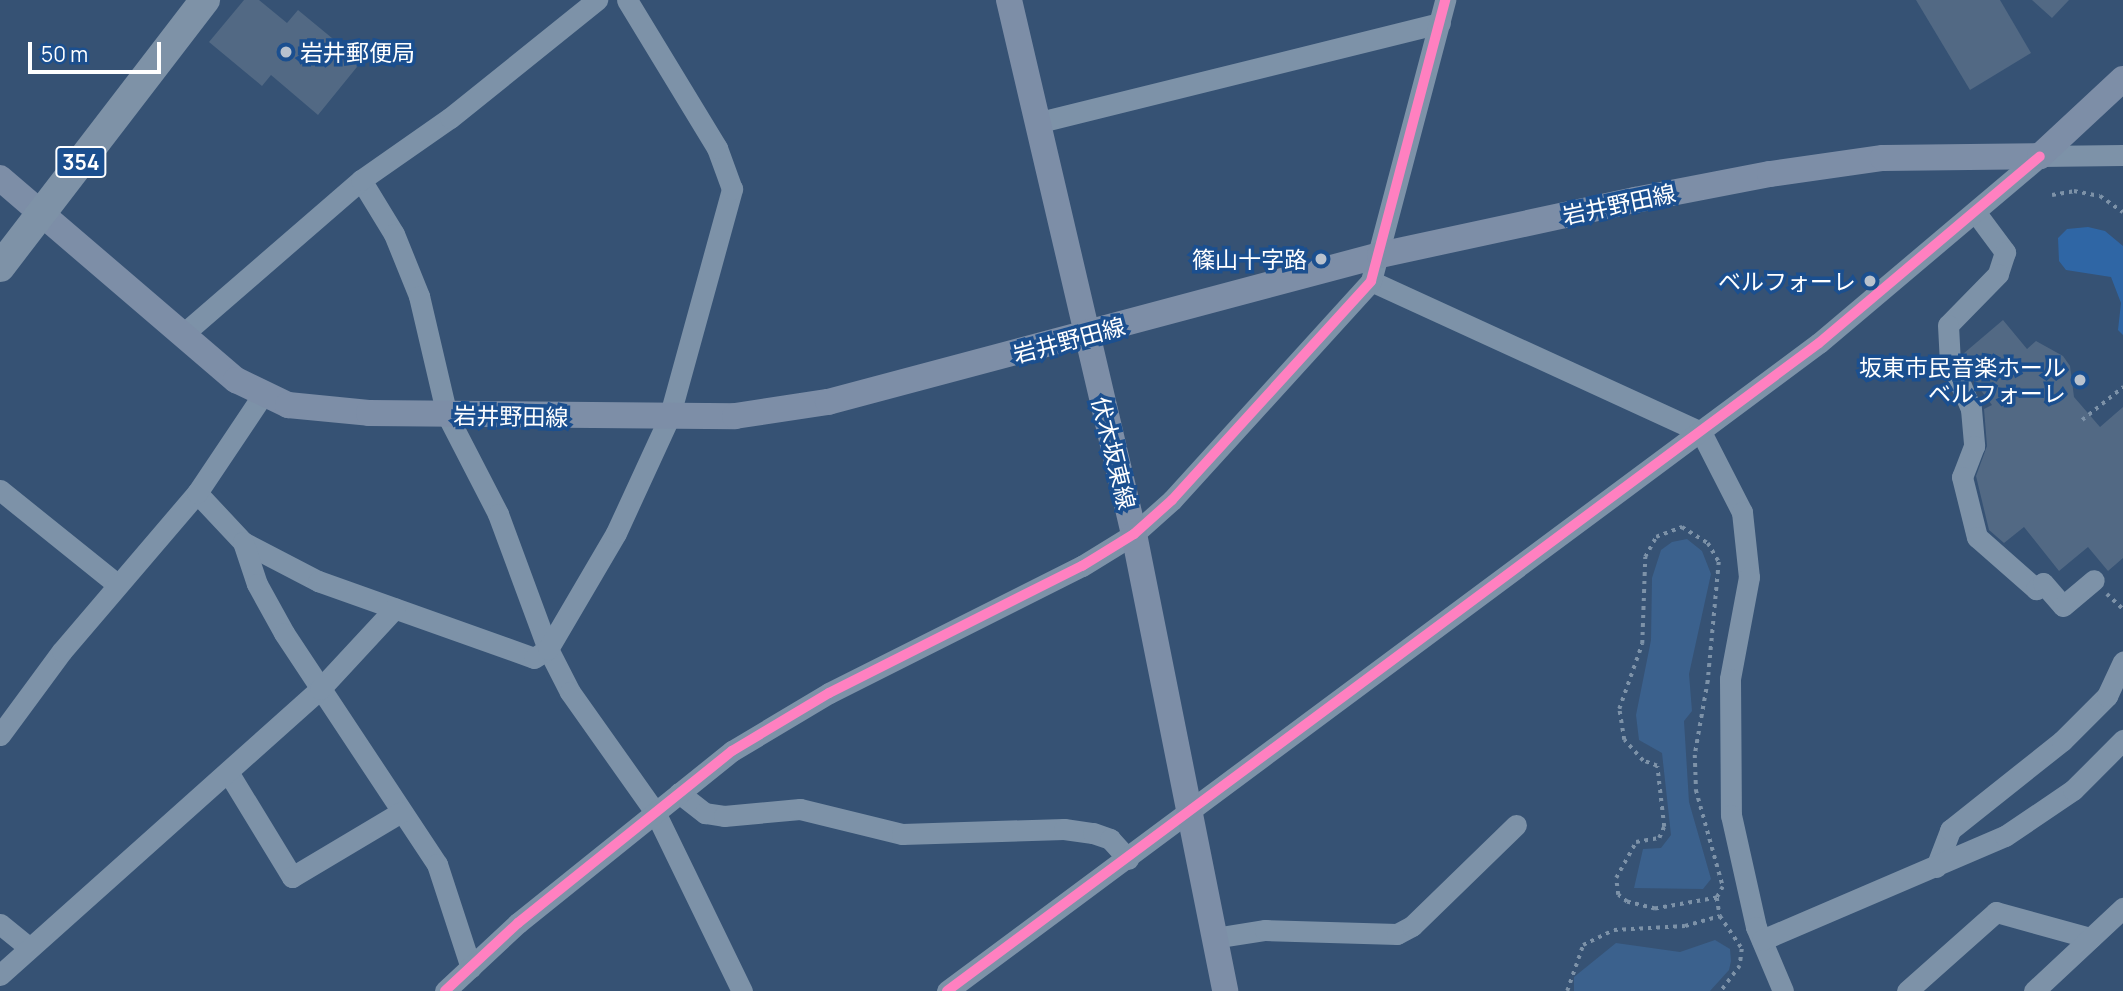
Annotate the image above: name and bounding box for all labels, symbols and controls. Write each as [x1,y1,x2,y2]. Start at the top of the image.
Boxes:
scale bar [32,28,164,72]
place label: 岩井郵便局 [300,38,415,66]
text: 50 m [41,40,88,68]
marker: 岩井郵便局 [278,44,294,60]
road number: 354 [55,144,107,180]
street label: 岩井野田線 [1560,179,1678,229]
place label: 篠山十字路 [1192,245,1307,273]
marker: 篠山十字路 [1313,251,1329,267]
place label: ベルフォーレ [1718,267,1856,295]
marker: ベルフォーレ [1862,273,1878,289]
street label: 岩井野田線 [1010,312,1128,368]
place label: 坂東市民音楽ホール ベルフォーレ [1859,353,2066,407]
marker: 坂東市民音楽ホール ベルフォーレ [2072,372,2088,388]
street label: 伏木坂東線 [1087,394,1141,512]
street label: 岩井野田線 [453,401,569,431]

